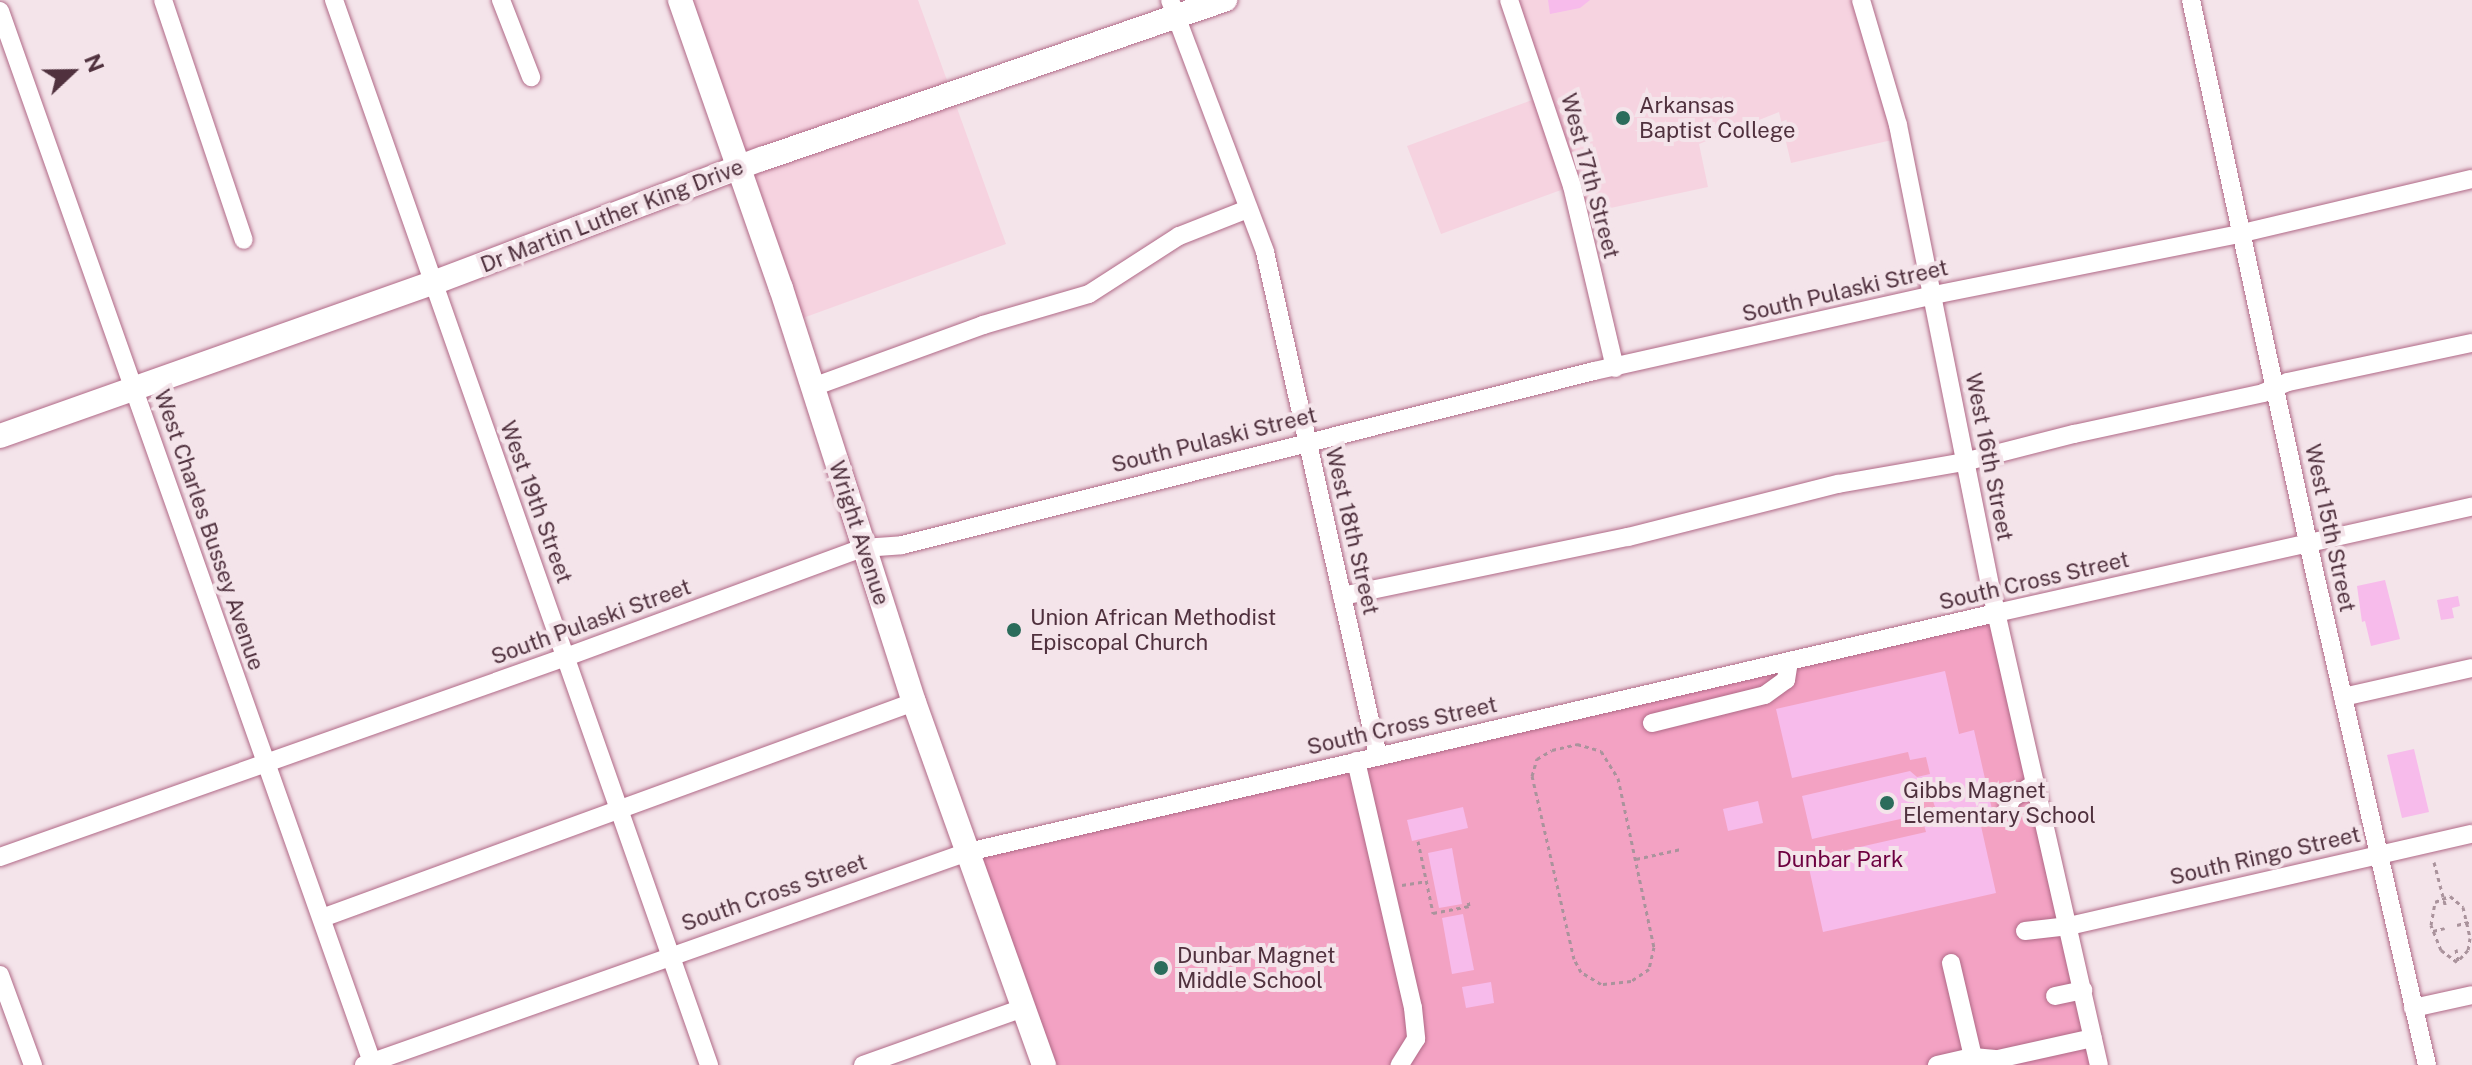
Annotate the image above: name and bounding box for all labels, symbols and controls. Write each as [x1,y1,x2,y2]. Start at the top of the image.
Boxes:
north arrow [32,32,112,112]
text: N [79,50,110,76]
street label: West 17th Street [1555,90,1625,262]
place label: Arkansas Baptist College [1639,92,1795,144]
marker: Arkansas Baptist College [1614,109,1632,127]
street label: Dr Martin Luther King Drive [477,154,747,278]
street label: South Pulaski Street [1739,254,1951,328]
street label: West 16th Street [1960,371,2018,543]
street label: West Charles Bussey Avenue [148,386,270,674]
street label: South Pulaski Street [1109,402,1319,478]
street label: West 19th Street [494,417,578,587]
street label: West 15th Street [2299,442,2361,614]
street label: West 18th Street [1320,445,1384,617]
street label: Wright Avenue [823,457,895,609]
street label: South Cross Street [1936,546,2132,616]
street label: South Pulaski Street [488,574,694,670]
place label: Union African Methodist Episcopal Church [1030,604,1276,656]
marker: Union African Methodist Episcopal Church [1005,621,1023,639]
street label: South Cross Street [1304,691,1500,761]
place label: Gibbs Magnet Elementary School [1903,777,2096,828]
marker: Gibbs Magnet Elementary School [1878,794,1896,812]
street label: South Ringo Street [2167,821,2363,891]
park label: Dunbar Park [1777,847,1903,873]
street label: South Cross Street [678,849,870,937]
place label: Dunbar Magnet Middle School [1177,942,1335,994]
marker: Dunbar Magnet Middle School [1152,959,1170,977]

